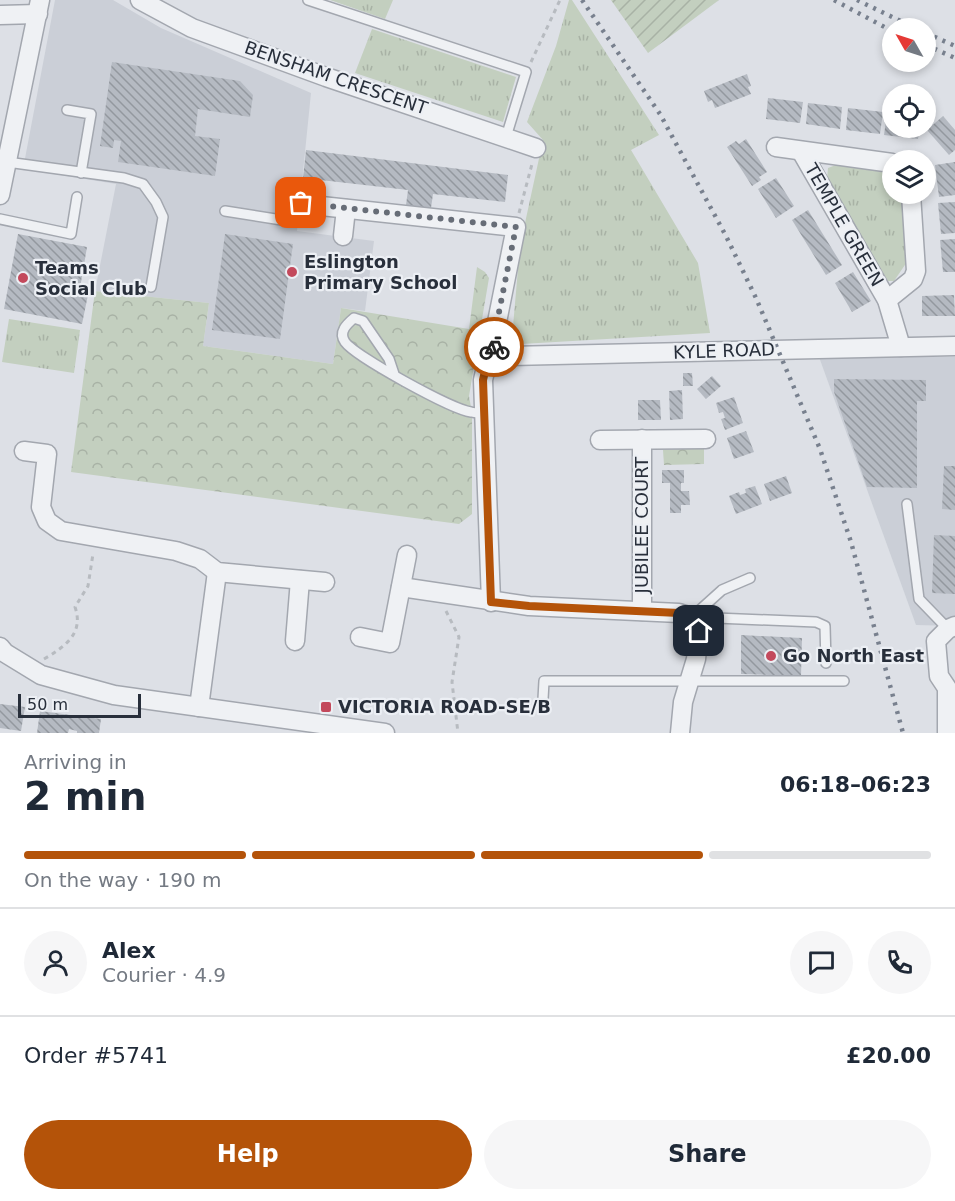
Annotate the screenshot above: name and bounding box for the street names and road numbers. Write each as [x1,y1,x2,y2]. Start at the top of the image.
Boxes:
street label: BENSHAM CRESCENT [242,36,431,119]
street label: TEMPLE GREEN [800,159,888,290]
street label: KYLE ROAD [673,338,775,363]
street label: JUBILEE COURT [631,456,652,594]

